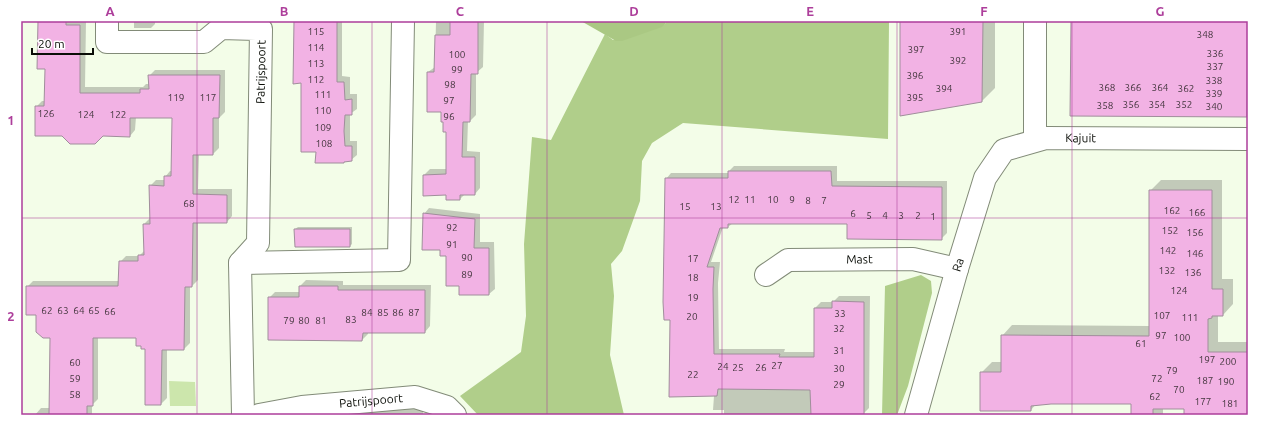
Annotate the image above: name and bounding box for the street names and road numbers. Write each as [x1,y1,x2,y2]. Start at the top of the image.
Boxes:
street label: Patrijspoort [253,40,268,104]
street label: Kajuit [1065,131,1096,144]
street label: Mast [846,252,873,266]
street label: Ra [950,256,966,273]
street label: Patrijspoort [339,391,404,410]

